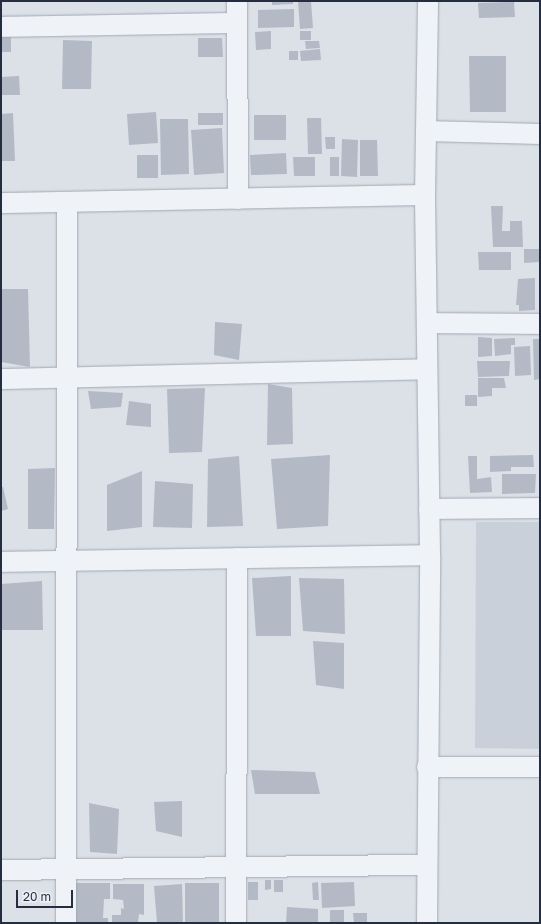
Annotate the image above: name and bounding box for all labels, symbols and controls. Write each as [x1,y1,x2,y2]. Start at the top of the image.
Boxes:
scale bar [18,882,75,908]
text: 20 m [23,889,51,904]

